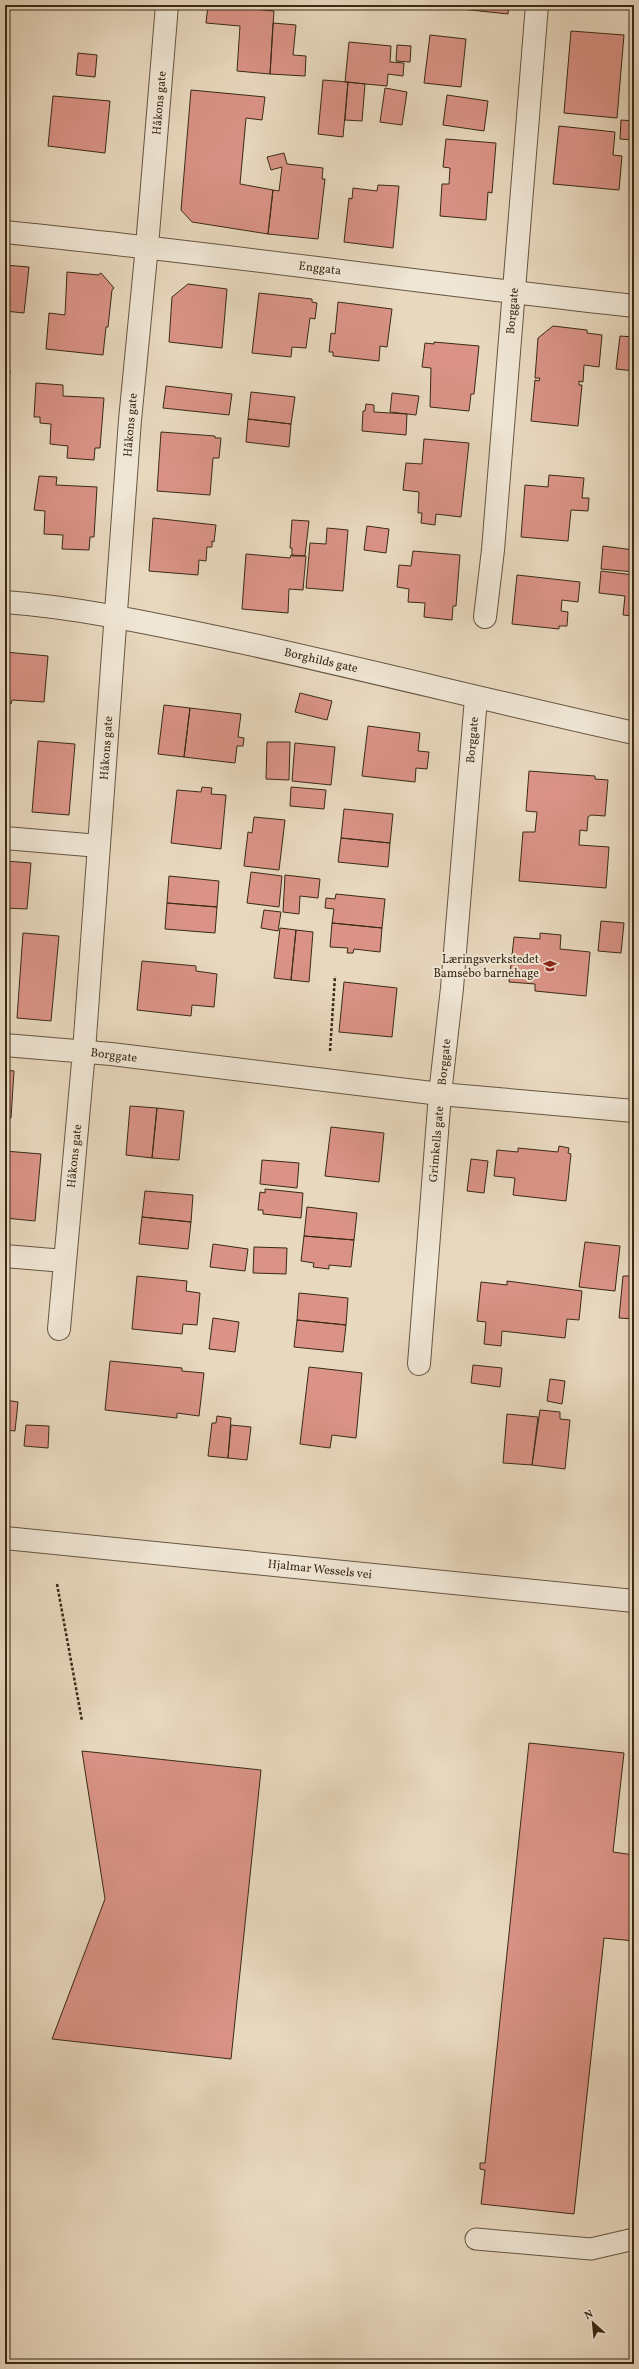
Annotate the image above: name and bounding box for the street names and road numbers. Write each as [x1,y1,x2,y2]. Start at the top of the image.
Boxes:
street label: Håkons gate [149,70,171,136]
street label: Enggata [298,258,342,280]
street label: Borggate [503,287,523,335]
street label: Håkons gate [120,392,142,458]
street label: Borghilds gate [282,645,360,677]
street label: Håkons gate [97,715,117,781]
street label: Borggate [463,716,483,764]
street label: Borggate [435,1038,455,1086]
street label: Borggate [90,1045,138,1067]
street label: Grimkells gate [426,1105,448,1183]
street label: Håkons gate [64,1123,86,1189]
street label: Hjalmar Wessels vei [267,1557,373,1583]

